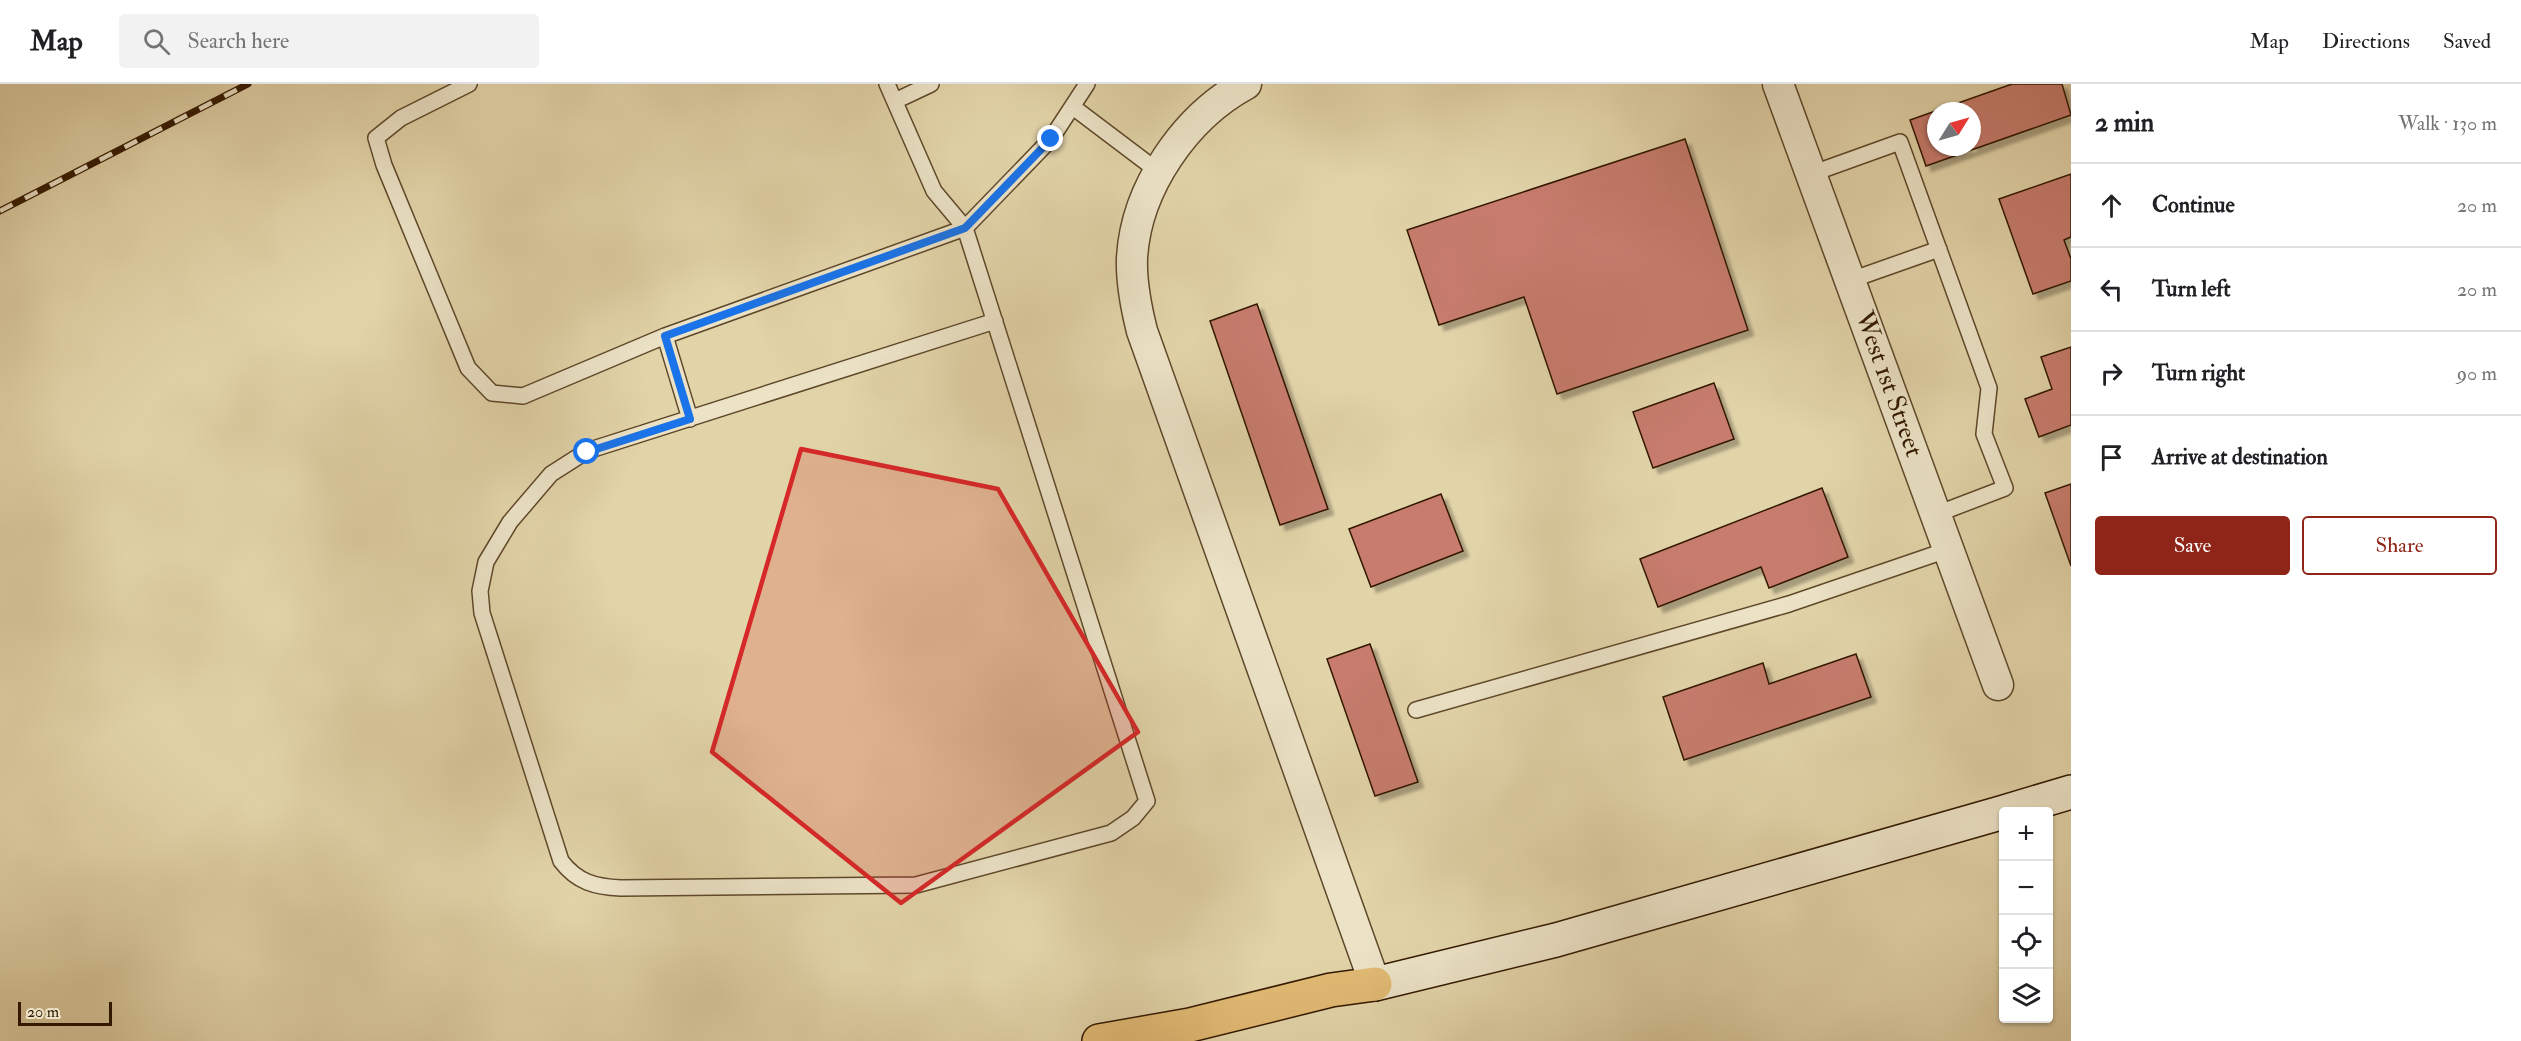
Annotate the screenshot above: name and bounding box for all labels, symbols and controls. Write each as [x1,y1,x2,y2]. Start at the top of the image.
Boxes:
search box [119,14,539,68]
text: Map [30,24,83,59]
icon: search [140,25,173,58]
text: Search here [188,27,289,55]
text: Map [2249,28,2289,55]
text: Directions [2322,28,2410,55]
text: Saved [2443,28,2491,55]
north arrow [1927,102,1981,156]
text: 2 min [2095,107,2154,139]
text: Walk · 130 m [2398,111,2497,136]
route end [1037,125,1063,151]
icon: ahead [2095,189,2128,222]
text: Continue [2152,191,2235,219]
text: 20 m [2457,193,2497,218]
icon: left [2095,273,2128,306]
text: Turn left [2152,275,2231,303]
text: 20 m [2457,277,2497,302]
street label: West 1st Street [1848,306,1930,461]
icon: right [2095,357,2128,390]
text: Turn right [2152,359,2245,387]
text: 90 m [2457,361,2497,386]
route start [573,438,599,464]
icon: arrive [2095,441,2128,474]
text: Arrive at destination [2152,443,2328,471]
button: Save [2095,516,2290,575]
button: Share [2302,516,2497,575]
map controls [1999,807,2053,1023]
button: + [1999,807,2053,861]
button: − [1999,861,2053,915]
button: locate [1999,915,2053,969]
button: layers [1999,969,2053,1023]
scale bar [18,999,112,1026]
text: 20 m [27,1002,59,1022]

